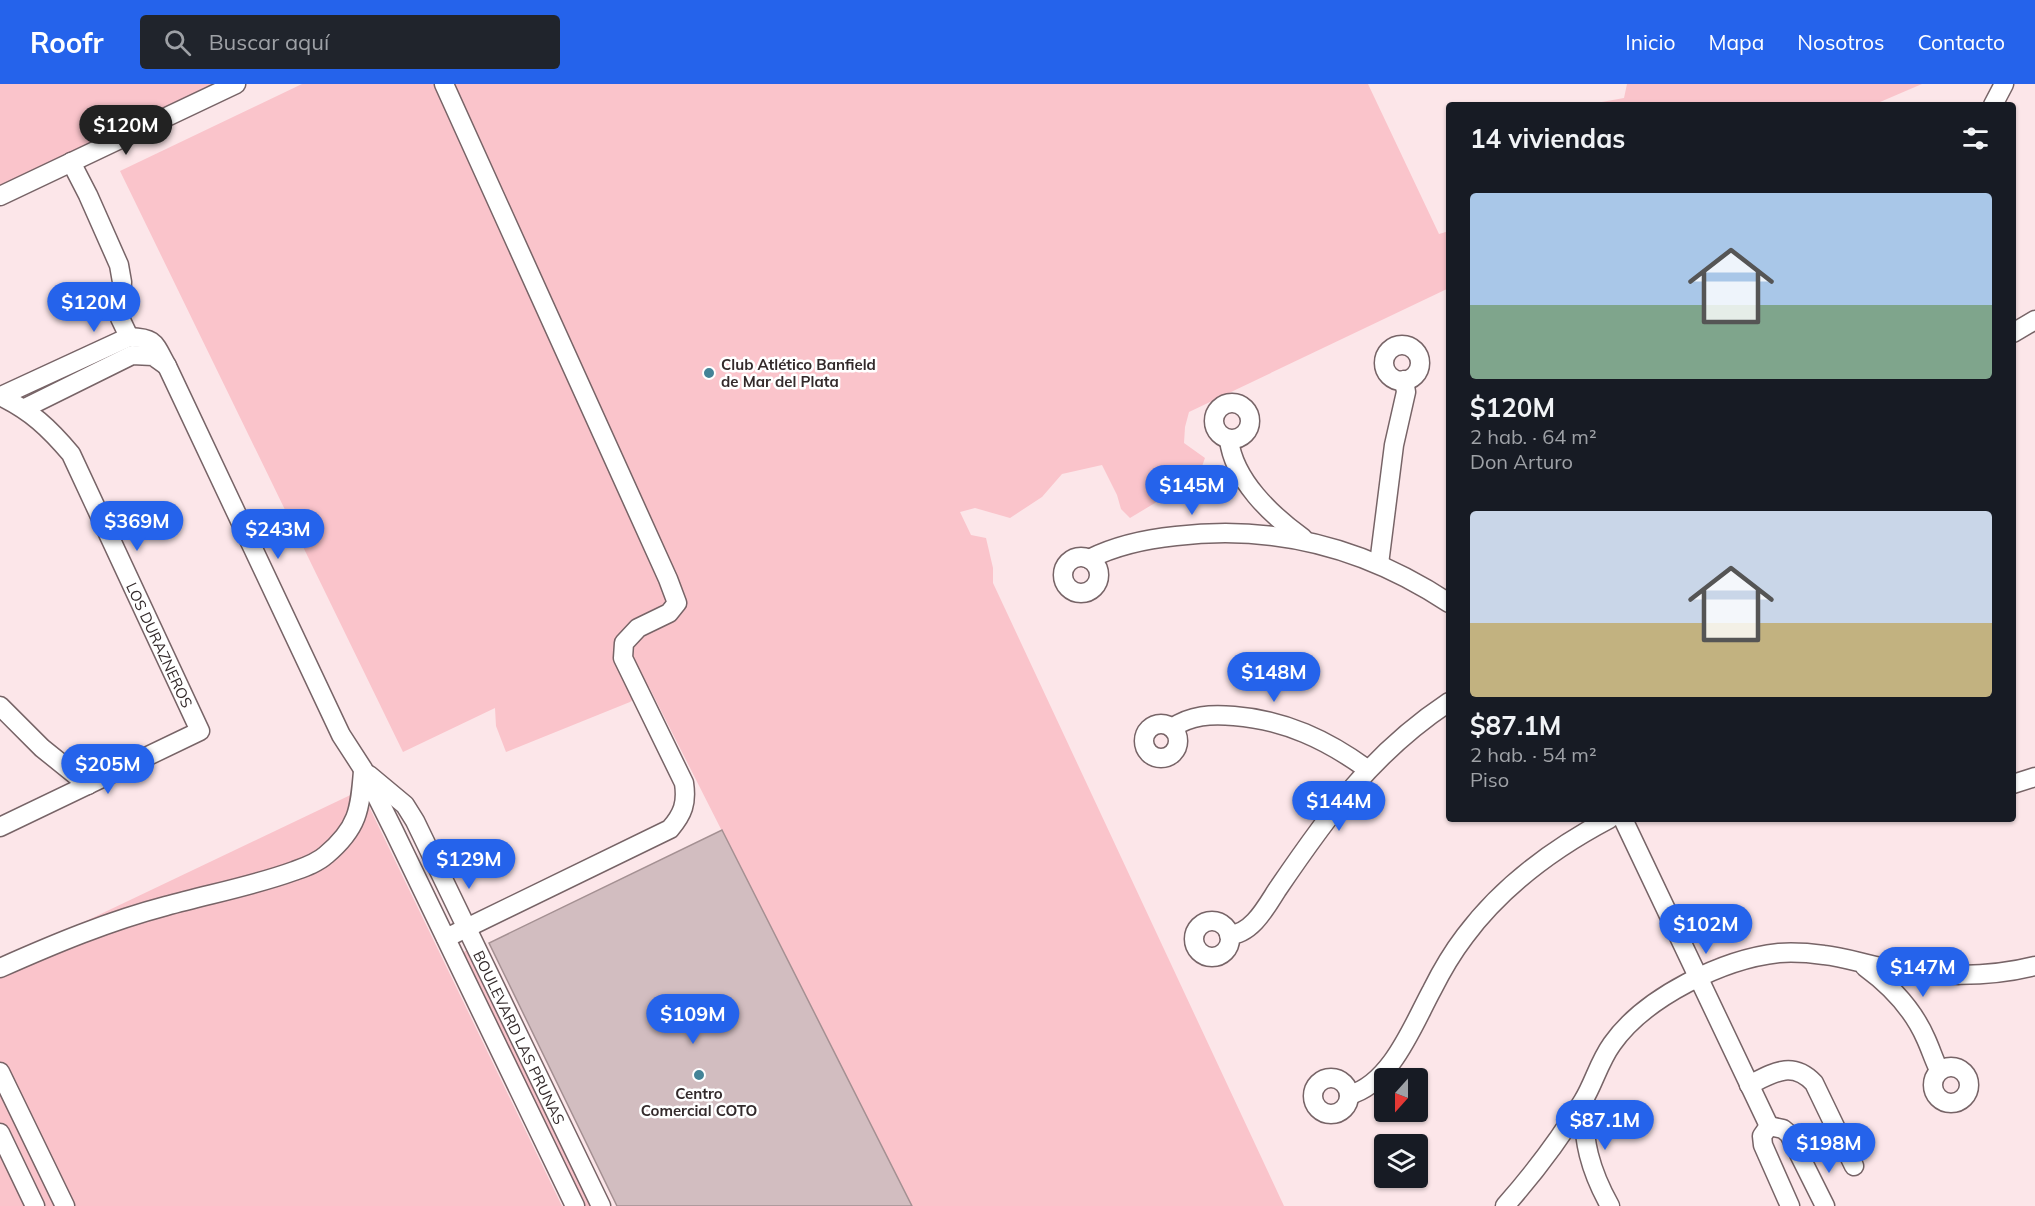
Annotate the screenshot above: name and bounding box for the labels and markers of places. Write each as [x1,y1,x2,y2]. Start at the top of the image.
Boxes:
pin: $120M [84,105,168,156]
pin: $120M [52,282,136,333]
place label: Club Atlético Banfield de Mar del Plata [721,355,876,391]
marker: Club Atlético Banfield de Mar del Plata [702,366,716,380]
pin: $145M [1150,465,1234,516]
pin: $369M [95,501,179,552]
pin: $243M [236,509,320,560]
pin: $148M [1232,652,1316,703]
pin: $205M [66,744,150,795]
pin: $144M [1297,781,1381,832]
pin: $129M [427,839,511,890]
pin: $102M [1664,904,1748,955]
pin: $147M [1881,947,1965,998]
pin: $109M [651,994,735,1045]
marker: Centro Comercial COTO [692,1068,706,1082]
place label: Centro Comercial COTO [641,1084,757,1120]
pin: $87.1M [1556,1100,1654,1151]
pin: $198M [1787,1123,1871,1174]

